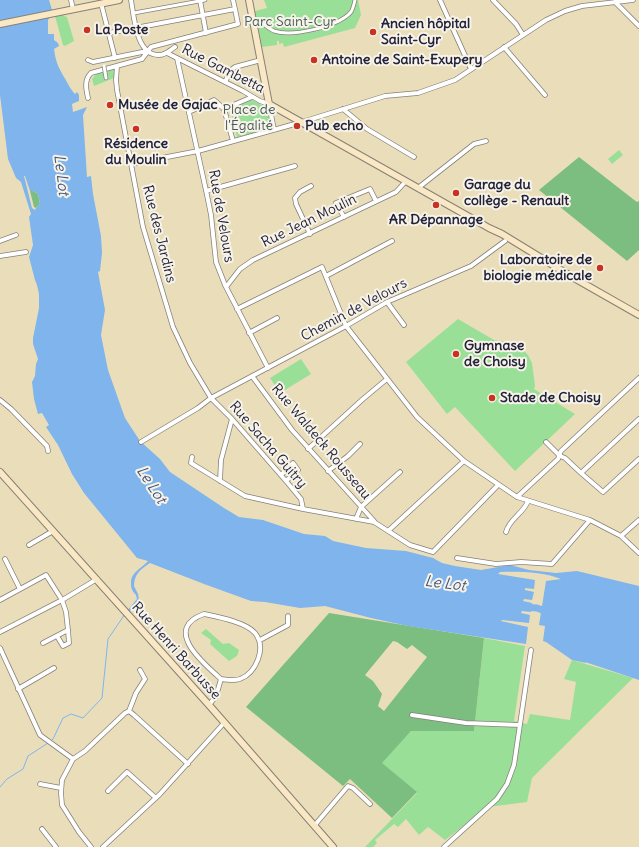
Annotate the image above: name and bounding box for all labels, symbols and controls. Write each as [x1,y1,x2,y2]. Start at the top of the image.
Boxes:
park label: Parc Saint-Cyr [244,14,336,30]
place label: Ancien hôpital Saint-Cyr [381,16,470,48]
place label: La Poste [95,22,148,38]
marker: La Poste [82,25,92,35]
marker: Ancien hôpital Saint-Cyr [368,27,378,37]
street label: Rue Gambetta [179,41,267,97]
place label: Antoine de Saint-Exupery [322,52,482,68]
marker: Antoine de Saint-Exupery [309,55,319,65]
place label: Musée de Gajac [118,97,218,113]
marker: Musée de Gajac [105,100,115,110]
park label: Place de l'Égalité [223,102,275,134]
place label: Pub echo [305,118,363,134]
marker: Pub echo [292,121,302,131]
marker: Résidence du Moulin [131,124,141,134]
place label: Résidence du Moulin [104,136,168,168]
water label: Le Lot [50,154,72,196]
street label: Rue de Velours [205,168,237,264]
place label: Garage du collège - Renault [464,177,569,210]
street label: Rue des Jardins [139,184,179,284]
marker: Garage du collège - Renault [451,188,461,198]
street label: Rue Jean Moulin [259,191,359,251]
marker: AR Dépannage [431,200,441,210]
place label: AR Dépannage [389,212,483,228]
place label: Laboratoire de biologie médicale [484,252,592,284]
marker: Laboratoire de biologie médicale [595,263,605,273]
street label: Chemin de Velours [298,275,410,345]
place label: Gymnase de Choisy [464,338,526,370]
marker: Gymnase de Choisy [451,349,461,359]
street label: Rue Waldeck Rousseau [268,381,374,503]
place label: Stade de Choisy [500,390,601,406]
marker: Stade de Choisy [487,393,497,403]
street label: Rue Sacha Guitry [226,398,310,492]
water label: Le Lot [132,463,170,507]
water label: Le Lot [424,573,466,595]
street label: Rue Henri Barbusse [128,599,224,703]

